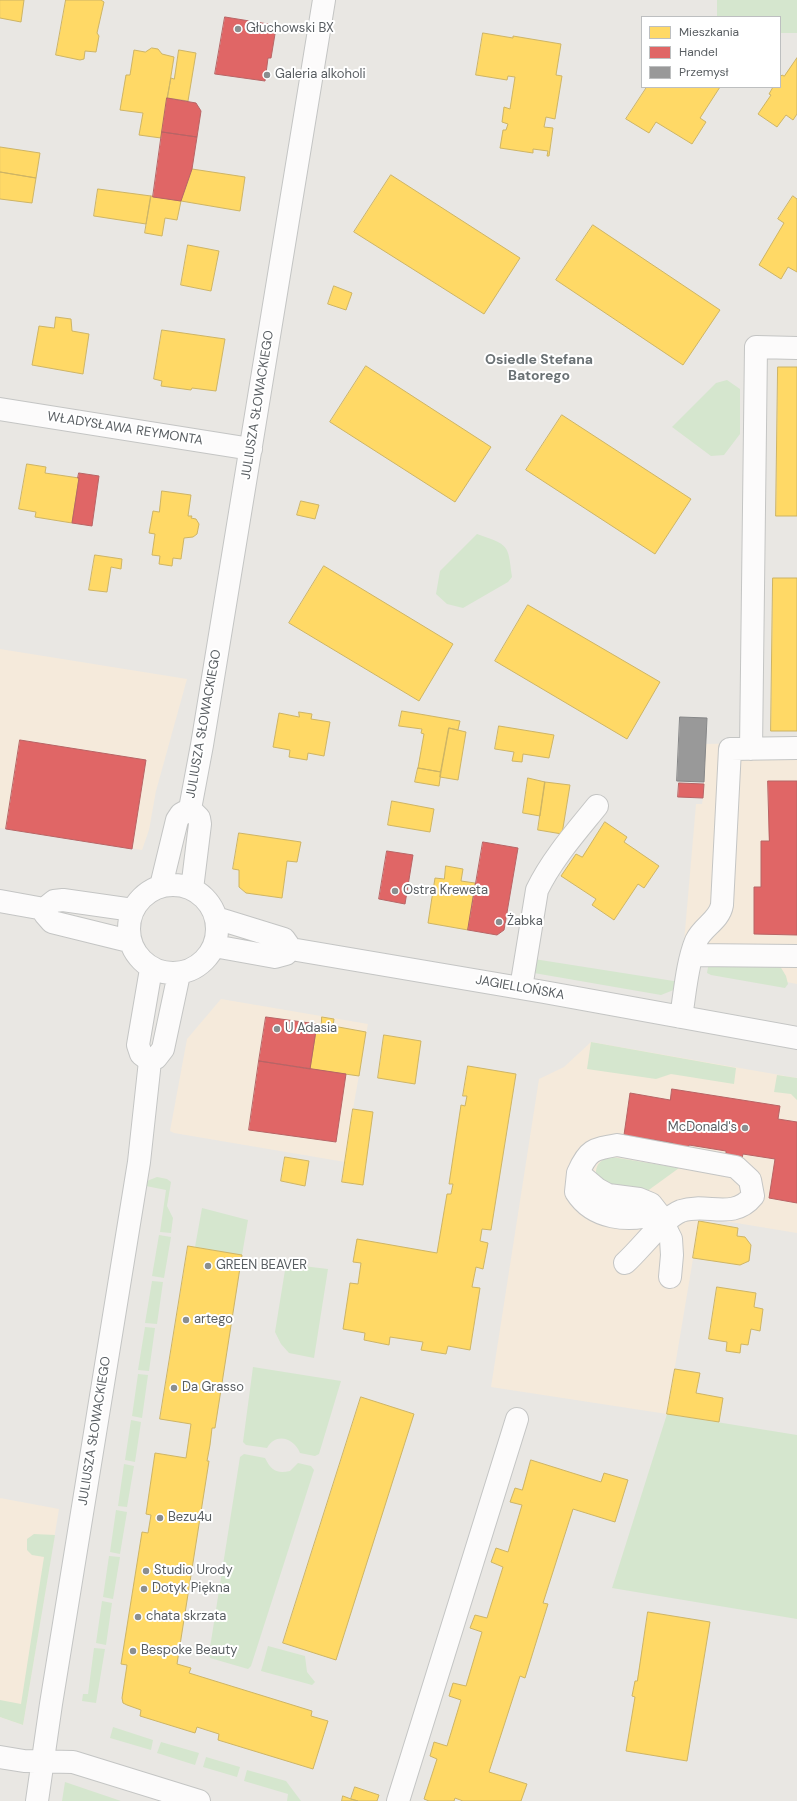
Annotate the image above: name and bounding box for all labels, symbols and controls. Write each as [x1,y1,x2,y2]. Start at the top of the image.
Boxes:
legend [641,16,781,88]
place label: Głuchowski BX [246,21,334,37]
marker: Głuchowski BX [233,24,243,34]
text: Mieszkania [679,24,739,40]
text: Handel [679,44,718,60]
text: Przemysł [679,64,729,80]
place label: Galeria alkoholi [275,67,366,83]
marker: Galeria alkoholi [262,70,272,80]
street label: JULIUSZA SŁOWACKIEGO [239,329,277,481]
district label: Osiedle Stefana Batorego [485,352,593,384]
street label: WŁADYSŁAWA REYMONTA [46,409,204,449]
street label: JULIUSZA SŁOWACKIEGO [183,648,225,800]
place label: Ostra Kreweta [403,883,488,899]
marker: Ostra Kreweta [390,886,400,896]
place label: Żabka [507,914,543,930]
marker: Żabka [494,917,504,927]
street label: JAGIELLOŃSKA [474,972,566,1004]
place label: U Adasia [285,1021,337,1037]
marker: U Adasia [272,1024,282,1034]
place label: McDonald's [668,1120,737,1136]
marker: McDonald's [740,1123,750,1133]
place label: GREEN BEAVER [216,1258,307,1274]
marker: GREEN BEAVER [203,1261,213,1271]
place label: artego [194,1312,233,1328]
marker: artego [181,1315,191,1325]
street label: JULIUSZA SŁOWACKIEGO [76,1355,114,1507]
place label: Da Grasso [182,1380,244,1396]
marker: Da Grasso [169,1383,179,1393]
place label: Bezu4u [168,1510,212,1526]
marker: Bezu4u [155,1513,165,1523]
place label: Studio Urody [154,1563,233,1579]
marker: Studio Urody [141,1566,151,1576]
place label: Dotyk Piękna [152,1581,230,1597]
marker: Dotyk Piękna [139,1584,149,1594]
place label: chata skrzata [146,1609,226,1625]
marker: chata skrzata [133,1612,143,1622]
place label: Bespoke Beauty [141,1643,238,1659]
marker: Bespoke Beauty [128,1646,138,1656]

